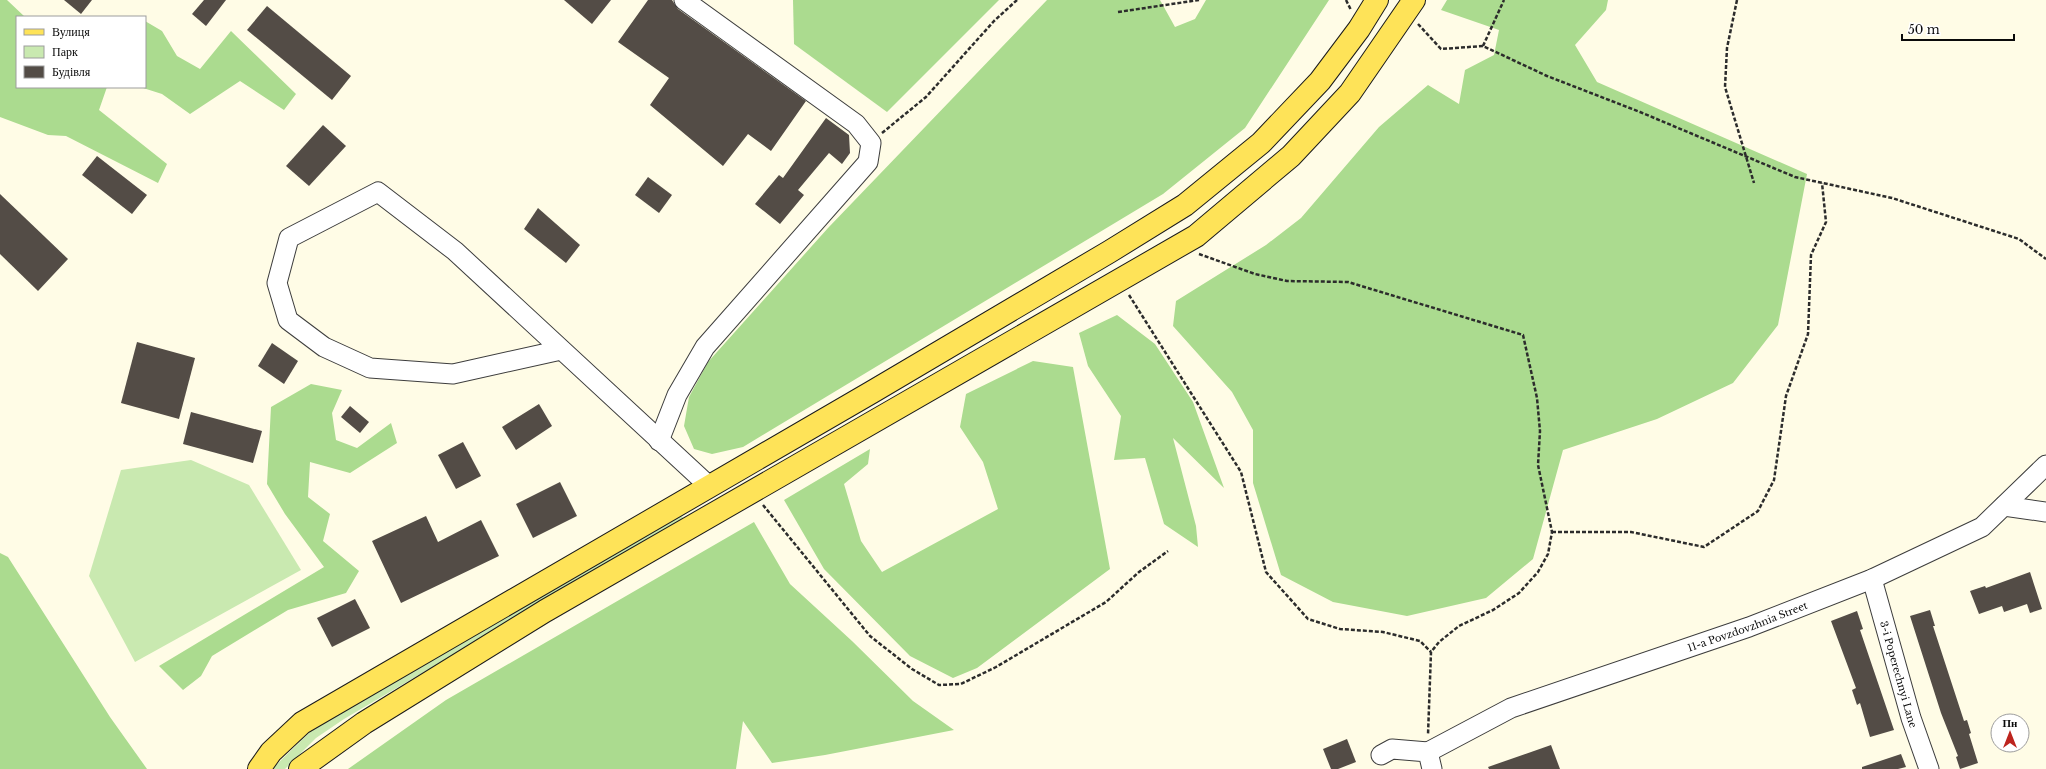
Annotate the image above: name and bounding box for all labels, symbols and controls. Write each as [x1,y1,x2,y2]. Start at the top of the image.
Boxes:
legend [16,16,146,88]
scale bar [1902,16,2014,42]
text: 50 m [1908,22,1940,37]
text: Вулиця [52,24,90,39]
text: Парк [52,44,78,59]
text: Будівля [52,64,91,79]
street label: 11-a Povzdovzhnia Street [1686,598,1809,654]
street label: 3-i Poperechnyi Lane [1878,619,1920,730]
north arrow [1990,713,2030,753]
text: Пн [2003,716,2018,730]

